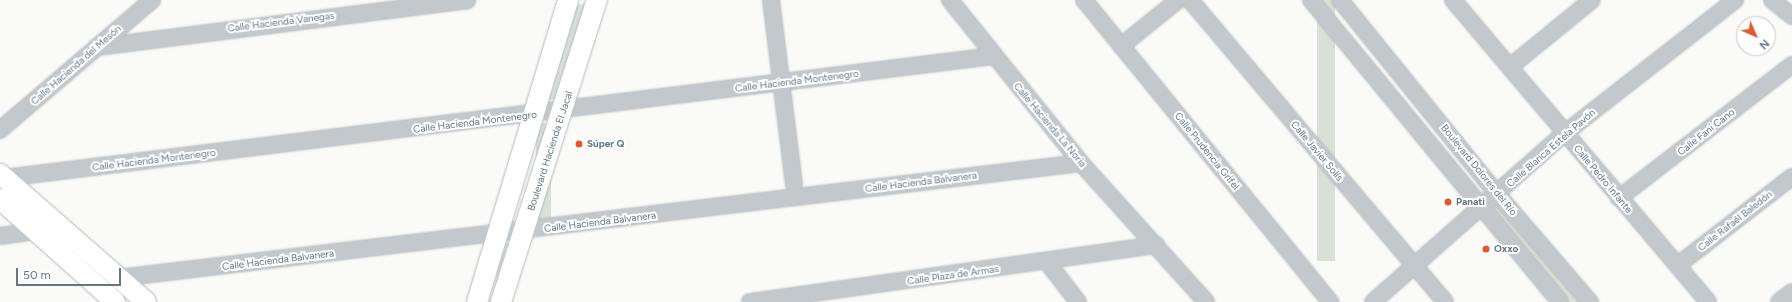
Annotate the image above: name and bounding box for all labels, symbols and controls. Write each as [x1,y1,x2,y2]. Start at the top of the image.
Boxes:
street label: Calle Hacienda Vanegas [227,9,335,35]
north arrow [1736,16,1776,56]
street label: Calle Hacienda del Mesón [29,23,123,107]
text: N [1757,37,1772,52]
street label: Calle Hacienda Montenegro [734,67,860,95]
street label: Calle Hacienda La Noria [1011,80,1089,170]
street label: Boulevard Hacienda El Jacal [525,90,575,212]
street label: Calle Blanca Estela Pavón [1504,106,1598,190]
street label: Calle Fani Cano [1675,106,1737,158]
street label: Calle Hacienda Montenegro [412,108,538,136]
street label: Calle Prudencia Grifel [1172,110,1242,192]
street label: Calle Javier Solís [1288,119,1346,183]
street label: Boulevard Dolores del Río [1438,122,1520,218]
place label: Súper Q [587,138,624,150]
marker: Súper Q [574,139,584,149]
street label: Calle Pedro Infante [1571,143,1635,215]
street label: Calle Hacienda Montenegro [91,146,217,174]
street label: Calle Hacienda Balvanera [864,169,978,195]
street label: Calle Rafaél Baledón [1695,188,1775,254]
place label: Panati [1456,196,1485,208]
marker: Panati [1443,197,1453,207]
street label: Calle Hacienda Balvanera [543,209,657,235]
place label: Oxxo [1494,243,1518,255]
marker: Oxxo [1481,244,1491,254]
street label: Calle Hacienda Balvanera [221,247,335,273]
scale bar [18,260,123,286]
street label: Calle Plaza de Armas [906,263,1000,287]
text: 50 m [23,268,51,282]

